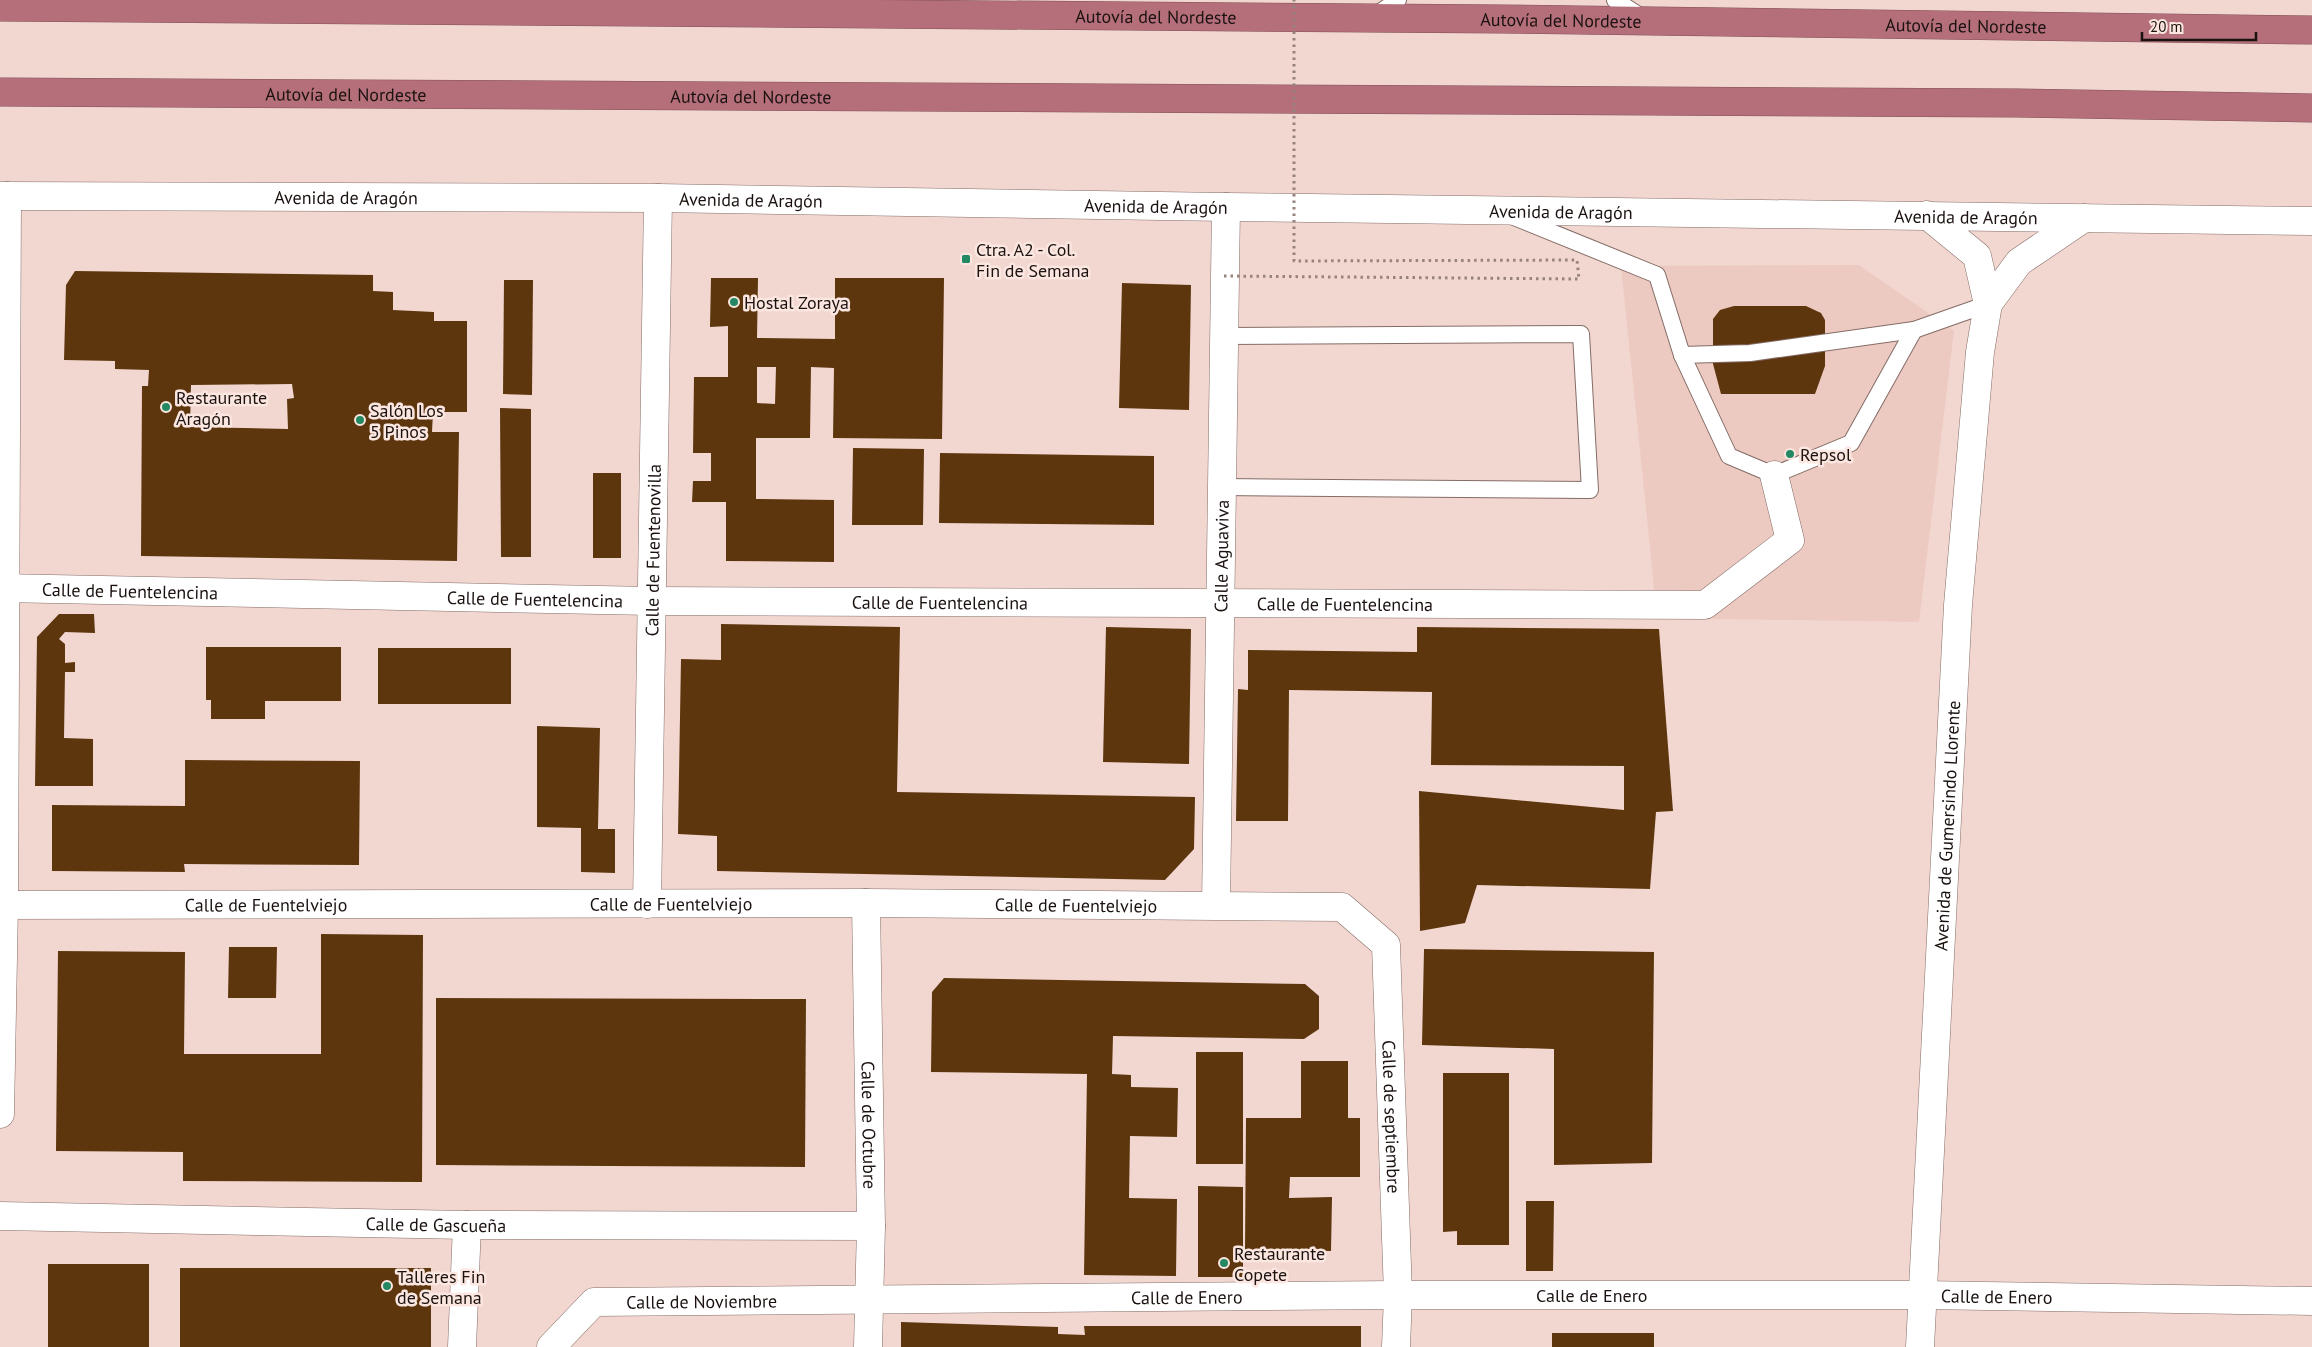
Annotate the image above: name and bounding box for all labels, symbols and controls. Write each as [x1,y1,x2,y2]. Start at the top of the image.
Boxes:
street label: Autovía del Nordeste [1075,4,1237,28]
street label: Autovía del Nordeste [1480,7,1642,32]
scale bar [2142,10,2256,42]
street label: Autovía del Nordeste [1885,13,2047,38]
text: 20 m [2150,17,2183,36]
street label: Autovía del Nordeste [265,82,427,106]
street label: Autovía del Nordeste [670,84,832,108]
street label: Avenida de Aragón [274,185,418,209]
street label: Avenida de Aragón [679,187,823,212]
street label: Avenida de Aragón [1084,193,1228,219]
street label: Avenida de Aragón [1489,199,1633,224]
street label: Avenida de Aragón [1894,204,2038,229]
place label: Ctra. A2 - Col. Fin de Semana [976,238,1089,282]
marker: Ctra. A2 - Col. Fin de Semana [960,253,972,265]
place label: Hostal Zoraya [744,291,849,314]
marker: Hostal Zoraya [728,296,740,308]
place label: Restaurante Aragón [176,386,267,430]
place label: Salón Los 5 Pinos [370,399,444,443]
marker: Restaurante Aragón [160,401,172,413]
marker: Salón Los 5 Pinos [354,414,366,426]
place label: Repsol [1800,443,1852,466]
marker: Repsol [1784,448,1796,460]
street label: Calle de Fuentenovilla [640,464,665,636]
street label: Calle Aguaviva [1209,500,1233,612]
street label: Calle de Fuentelencina [42,577,218,604]
street label: Calle de Fuentelencina [447,585,623,612]
street label: Calle de Fuentelencina [852,590,1028,614]
street label: Calle de Fuentelencina [1257,592,1433,615]
street label: Avenida de Gumersindo Llorente [1929,700,1965,952]
street label: Calle de Fuentelviejo [590,892,752,915]
street label: Calle de Fuentelviejo [185,893,347,916]
street label: Calle de Fuentelviejo [995,893,1157,917]
street label: Calle de septiembre [1378,1040,1406,1194]
street label: Calle de Octubre [857,1061,882,1189]
street label: Calle de Gascueña [366,1212,506,1237]
place label: Restaurante Copete [1234,1242,1325,1286]
marker: Restaurante Copete [1218,1257,1230,1269]
place label: Talleres Fin de Semana [397,1265,485,1309]
marker: Talleres Fin de Semana [381,1280,393,1292]
street label: Calle de Enero [1536,1284,1647,1307]
street label: Calle de Enero [1941,1284,2053,1309]
street label: Calle de Enero [1131,1285,1243,1309]
street label: Calle de Noviembre [626,1289,777,1313]

